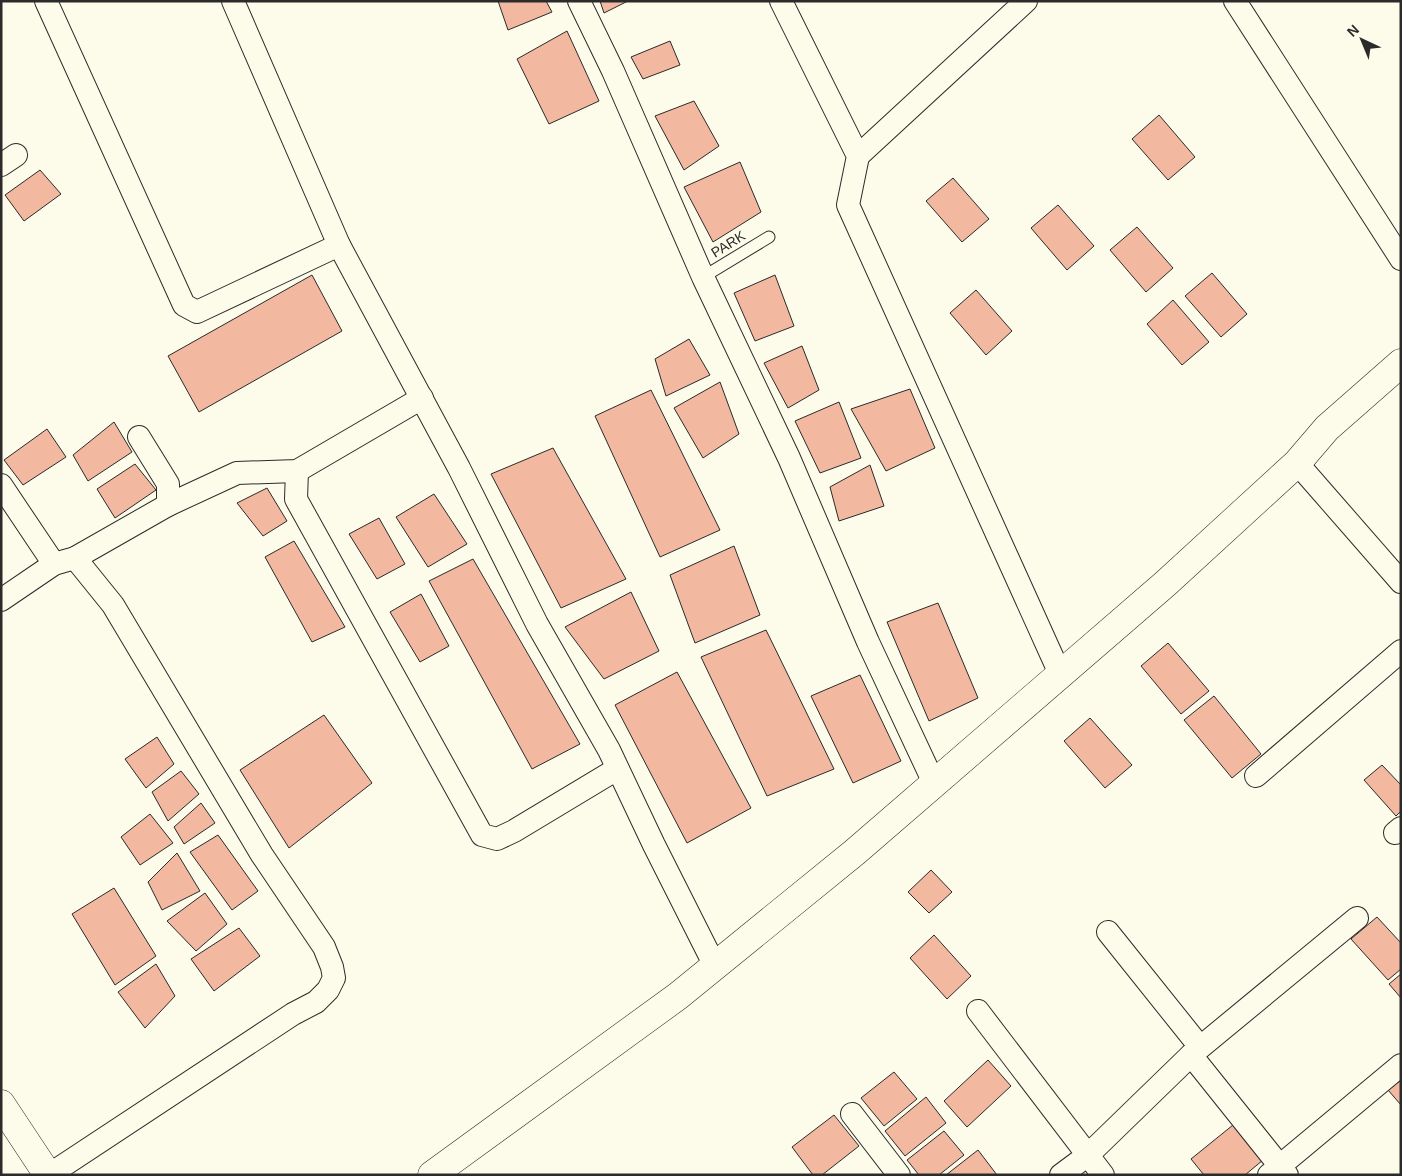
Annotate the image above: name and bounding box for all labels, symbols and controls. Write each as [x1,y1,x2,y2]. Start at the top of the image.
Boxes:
north arrow [1337,15,1387,65]
text: N [1344,21,1362,40]
street label: PARK [708,227,749,261]

